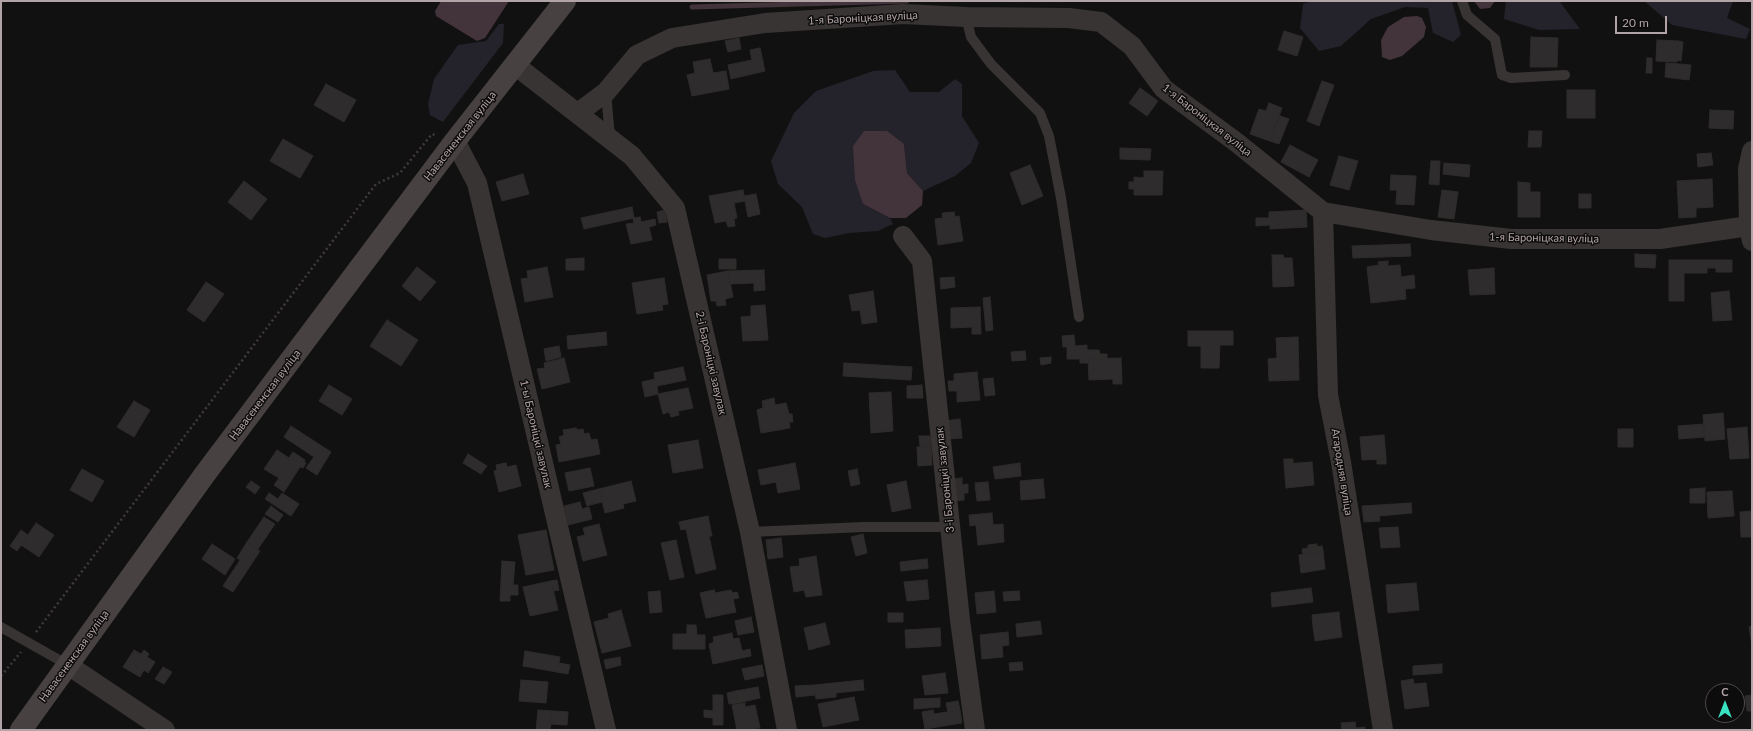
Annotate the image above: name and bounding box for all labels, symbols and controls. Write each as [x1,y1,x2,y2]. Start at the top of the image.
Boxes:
scale bar [1617,8,1669,34]
street label: 1-я Бароніцкая вуліца [808,9,918,27]
text: 20 m [1622,15,1649,30]
street label: 1-я Бароніцкая вуліца [1160,81,1254,159]
street label: Навасененская вуліца [421,89,499,183]
street label: 1-я Бароніцкая вуліца [1489,230,1599,246]
street label: 2-і Бароніцкі завулак [693,310,729,416]
street label: Навасененская вуліца [227,347,303,443]
street label: 1-ы Бароніцкі завулак [517,378,555,490]
street label: 3-і Бароніцкі завулак [933,427,957,533]
street label: Агародняя вуліца [1329,428,1355,516]
street label: Навасененская вуліца [36,608,112,704]
north arrow [1705,683,1745,723]
text: С [1721,685,1729,698]

